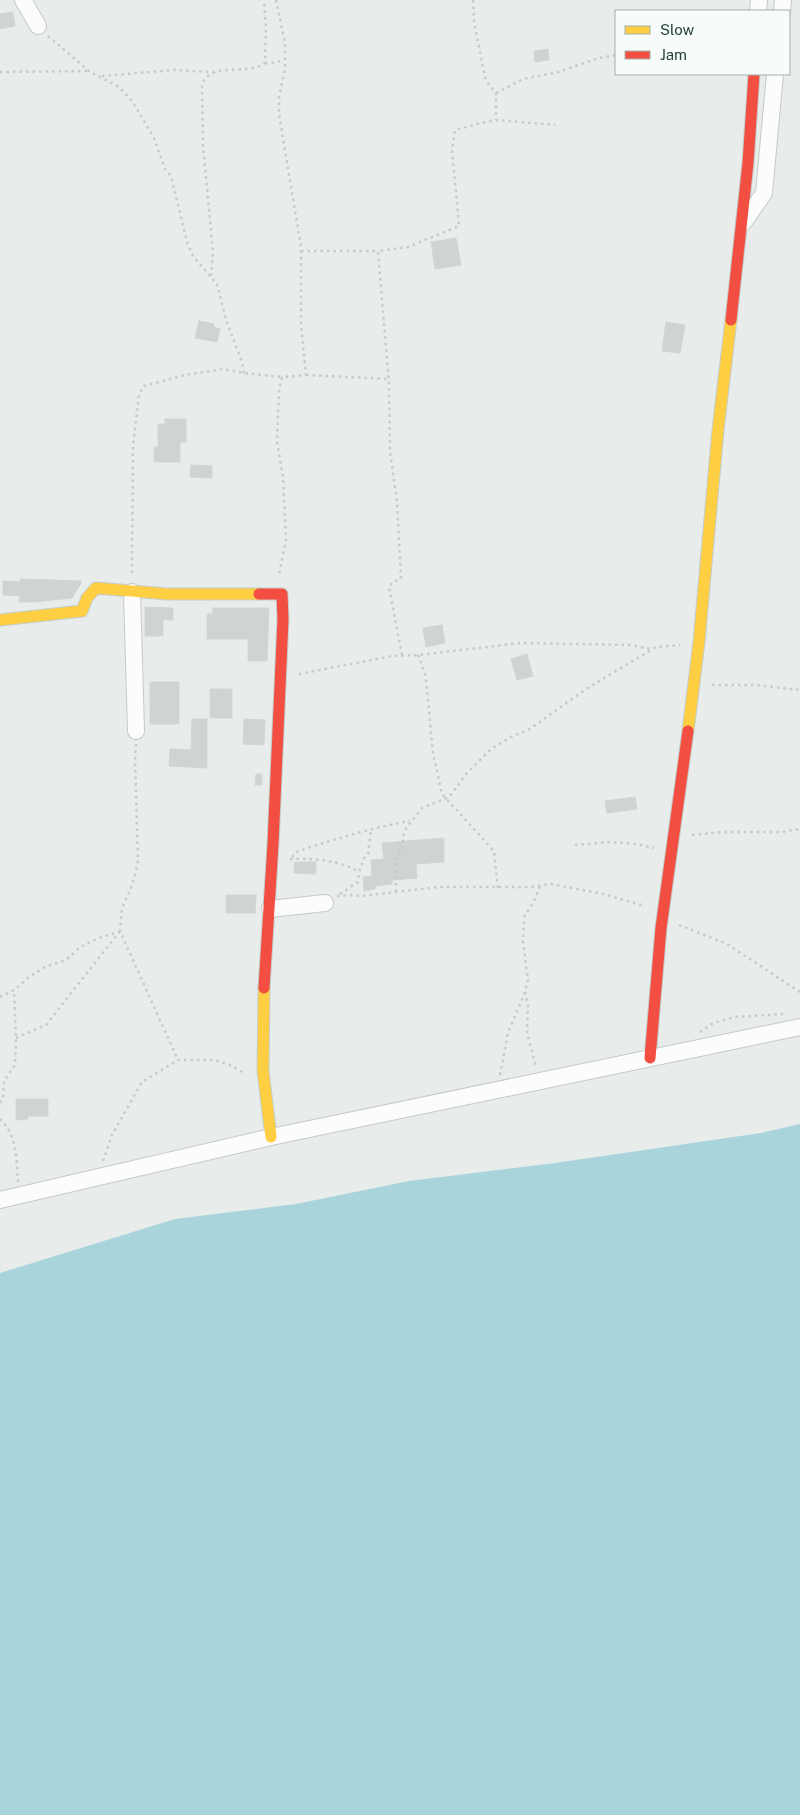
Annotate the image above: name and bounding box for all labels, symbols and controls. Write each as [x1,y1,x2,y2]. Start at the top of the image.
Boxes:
legend [615,10,790,75]
text: Slow [660,21,695,38]
text: Jam [660,46,687,63]

